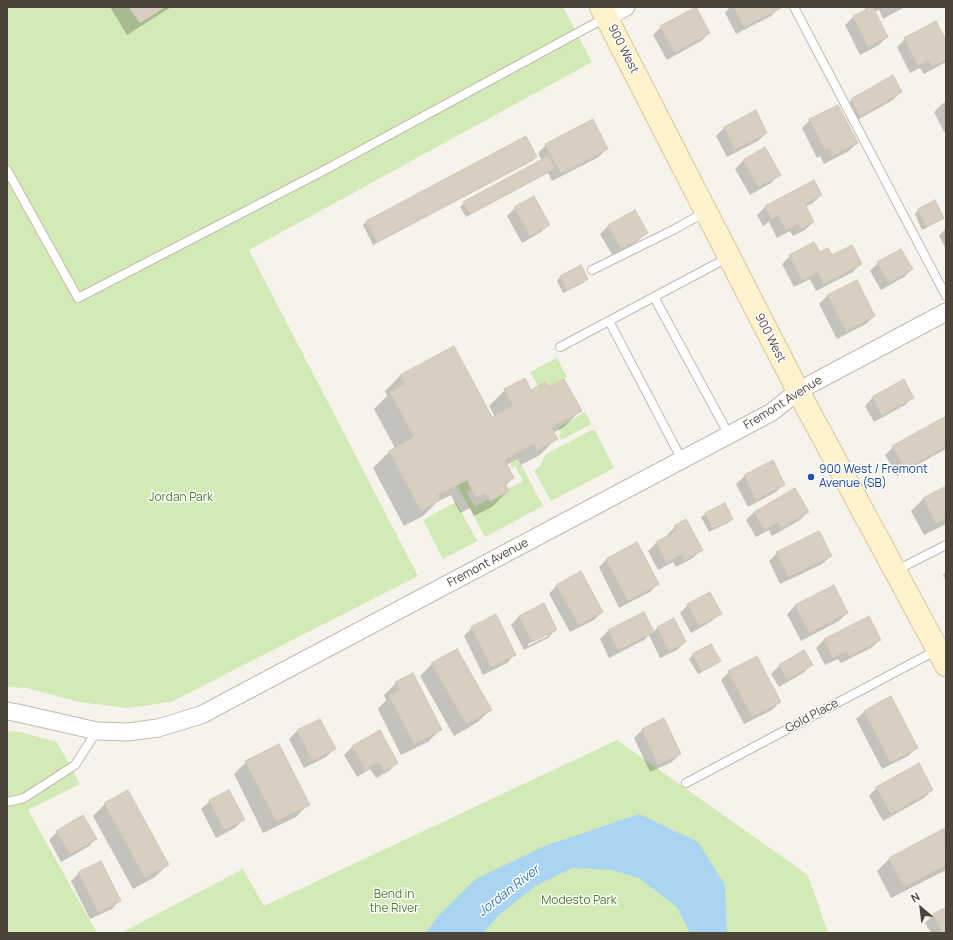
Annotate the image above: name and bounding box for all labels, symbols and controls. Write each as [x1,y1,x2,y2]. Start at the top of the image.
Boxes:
street label: 900 West [605,22,641,76]
street label: 900 West [752,311,788,365]
street label: Fremont Avenue [741,373,825,433]
place label: 900 West / Fremont Avenue (SB) [819,463,928,491]
marker: 900 West / Fremont Avenue (SB) [806,472,816,482]
park label: Jordan Park [149,491,213,505]
street label: Fremont Avenue [445,536,531,590]
street label: Gold Place [783,696,841,736]
water label: Jordan River [475,862,543,920]
park label: Bend in the River [370,888,418,916]
north arrow [901,888,941,928]
text: N [908,888,922,905]
park label: Modesto Park [541,894,617,908]

